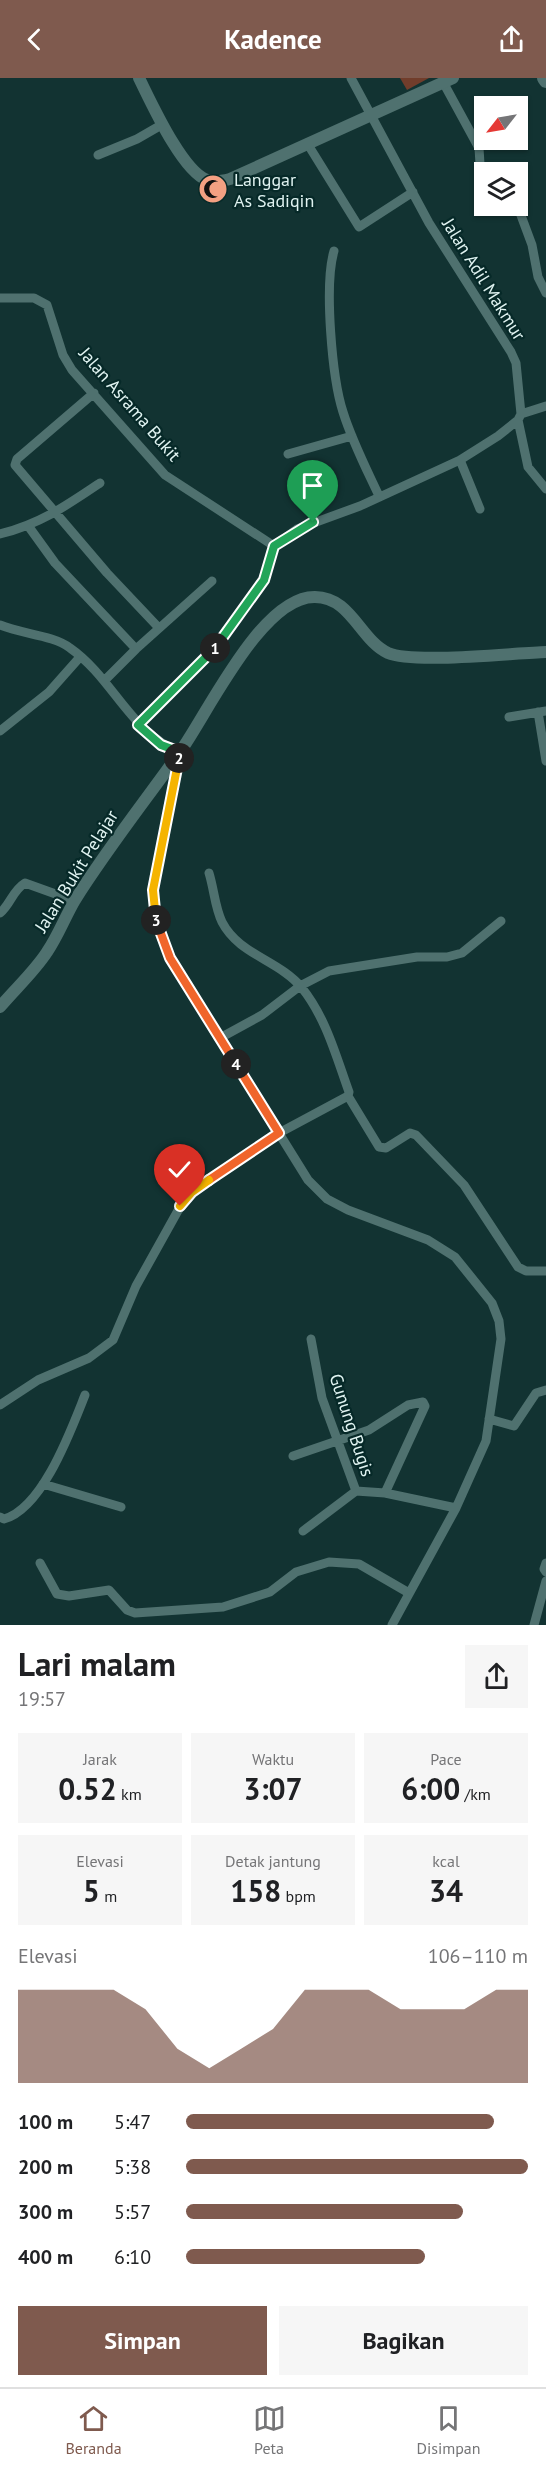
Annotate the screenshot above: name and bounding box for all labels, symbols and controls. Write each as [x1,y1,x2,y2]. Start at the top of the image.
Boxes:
text: Kadence [224,22,322,56]
icon: back [18,23,51,56]
icon: share [495,23,528,56]
north arrow [474,96,528,150]
map controls [474,96,528,216]
button: layers [474,162,528,216]
place label: Langgar As Sadiqin [234,168,314,212]
mosque icon: Langgar As Sadiqin [197,173,229,205]
street label: Jalan Adil Makmur [437,213,531,344]
street label: Jalan Asrama Bukit [74,341,186,466]
pin [287,460,338,522]
icon: arrive [296,469,329,502]
pin: 1 [200,633,230,663]
text: 1 [210,638,220,658]
pin: 2 [164,743,194,773]
text: 2 [174,748,184,768]
street label: Jalan Bukit Pelajar [29,805,123,937]
pin: 3 [141,905,171,935]
text: 3 [151,910,161,930]
pin: 4 [221,1049,251,1079]
text: 4 [231,1054,241,1074]
pin [154,1144,205,1206]
icon: check [163,1153,196,1186]
street label: Gunung Bugis [325,1371,379,1479]
text: Lari malam [18,1642,176,1685]
button: share [465,1645,528,1708]
text: 19:57 [18,1686,66,1712]
text: Jarak [83,1749,117,1769]
text: Waktu [252,1749,294,1769]
text: Pace [430,1749,462,1769]
text: 0.52 [58,1769,117,1808]
text: 3:07 [243,1769,303,1808]
text: 6:00 [401,1769,460,1808]
text: km [117,1784,142,1804]
text: /km [460,1784,491,1804]
text: Elevasi [76,1851,124,1871]
text: Detak jantung [225,1851,321,1871]
text: kcal [432,1851,460,1871]
text: 5 [83,1871,100,1910]
text: 158 [230,1871,281,1910]
text: 34 [429,1871,463,1910]
text: m [100,1886,117,1906]
text: bpm [281,1886,316,1906]
text: Elevasi [18,1943,78,1969]
text: 106–110 m [428,1943,528,1969]
text: 100 m [18,2109,73,2135]
text: 5:47 [114,2109,151,2135]
text: 200 m [18,2154,73,2180]
text: 5:38 [114,2154,151,2180]
text: 300 m [18,2199,73,2225]
text: 5:57 [114,2199,151,2225]
text: 400 m [18,2244,73,2270]
text: 6:10 [114,2244,151,2270]
button: Simpan [18,2306,267,2375]
button: Bagikan [279,2306,528,2375]
tab: Beranda [65,2402,122,2458]
tab: Peta [253,2402,286,2458]
tab: Disimpan [416,2402,481,2458]

